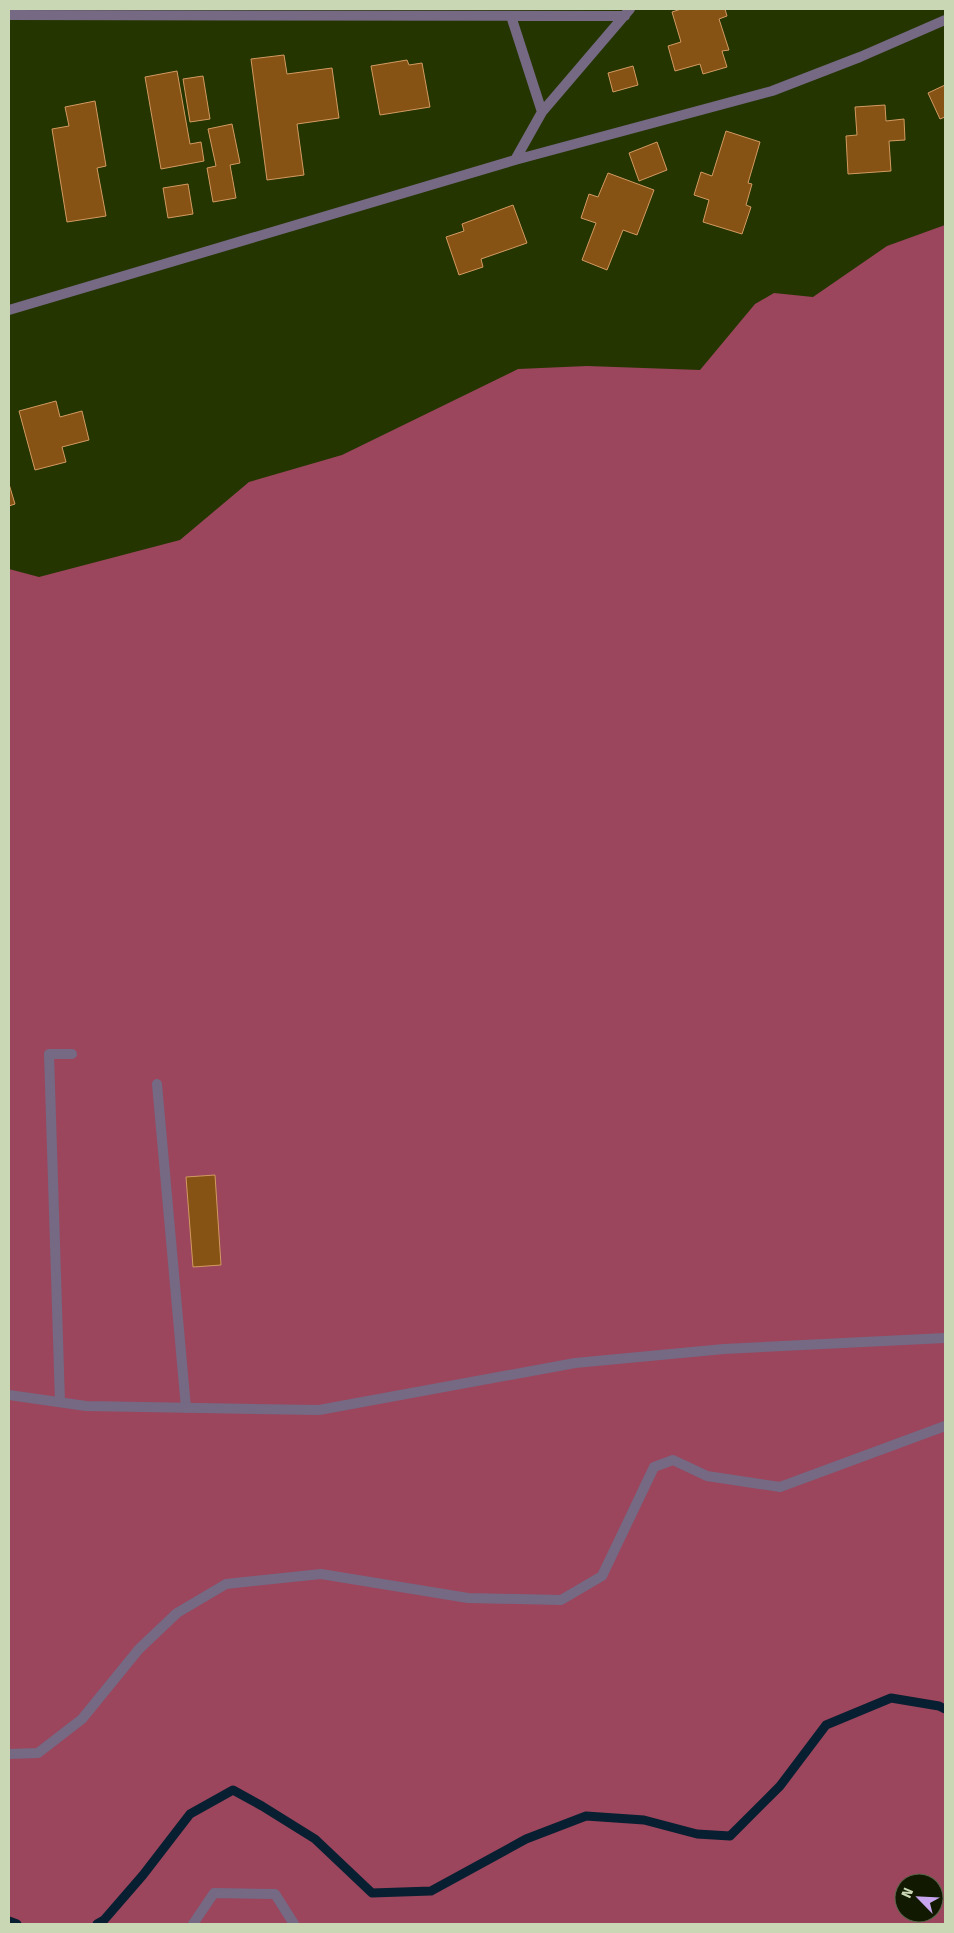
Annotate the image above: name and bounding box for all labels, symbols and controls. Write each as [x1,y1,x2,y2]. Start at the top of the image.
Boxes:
north arrow [894,1873,944,1923]
text: N [898,1885,917,1901]

